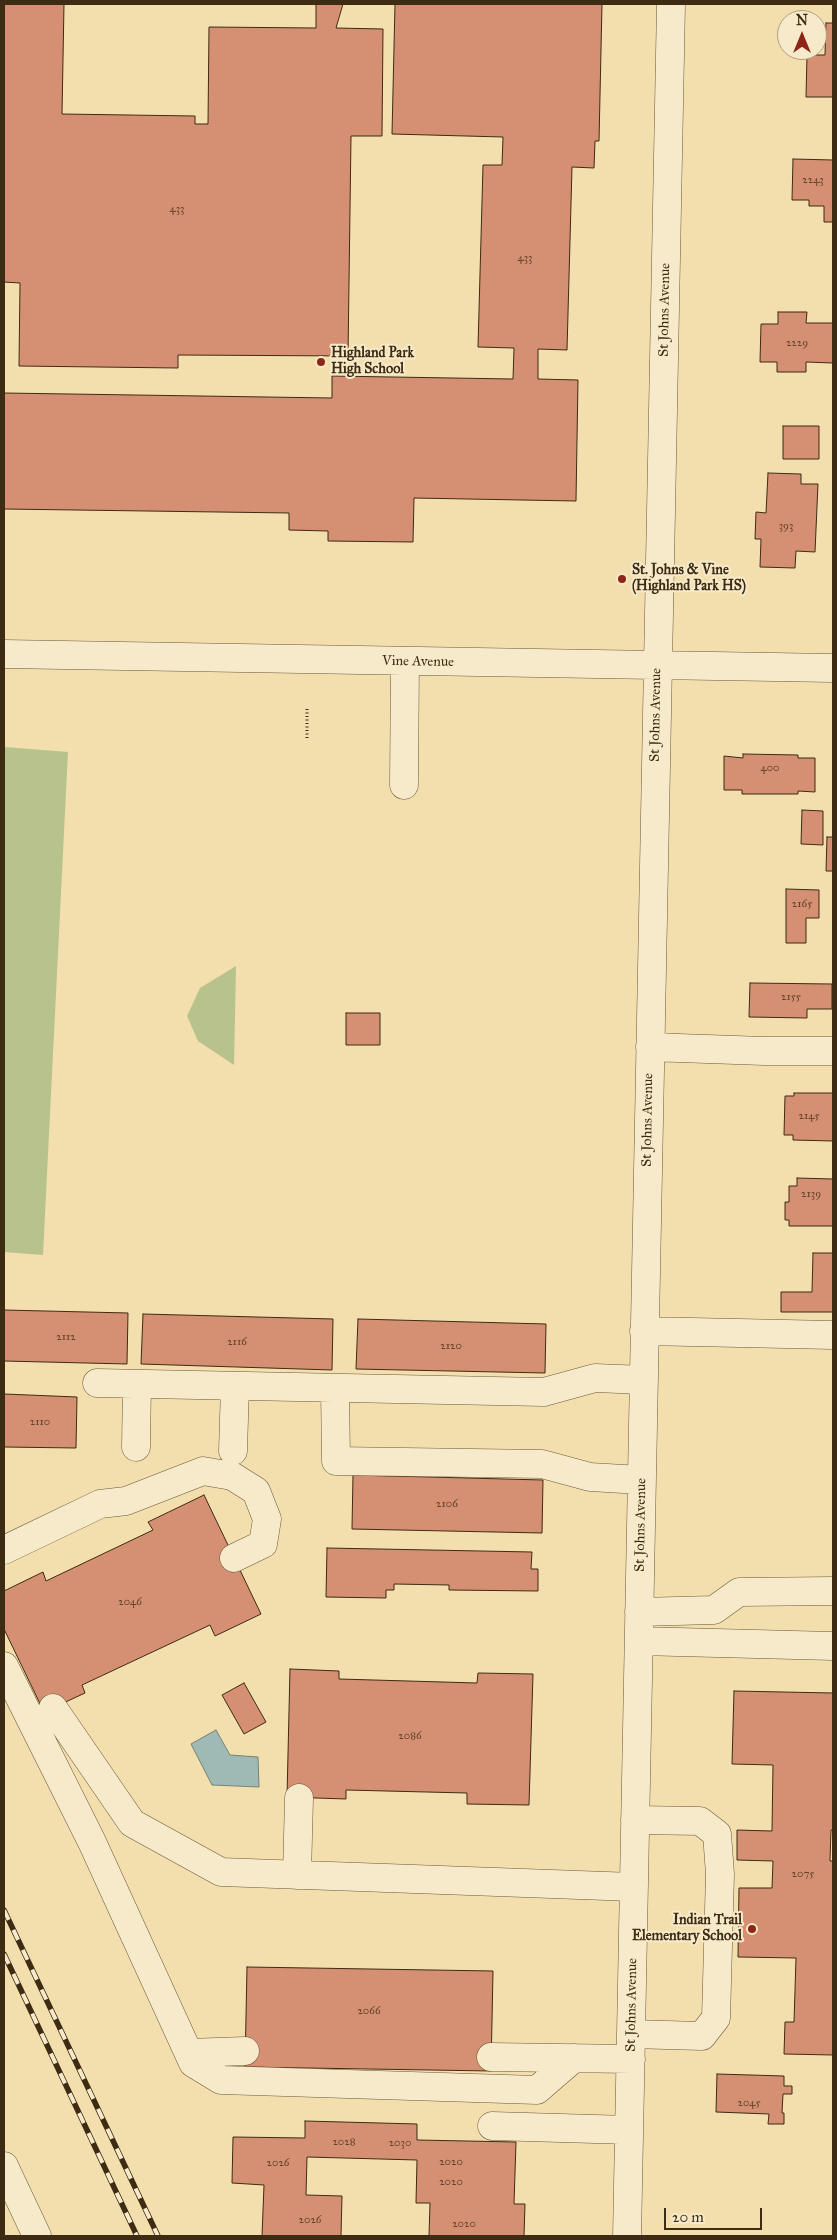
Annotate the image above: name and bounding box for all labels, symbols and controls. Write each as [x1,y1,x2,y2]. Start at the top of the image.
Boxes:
north arrow [777,10,827,60]
text: N [796,12,808,29]
house number: 2243 [802,173,824,187]
house number: 433 [170,202,184,216]
house number: 433 [518,251,532,265]
street label: St Johns Avenue [656,263,674,357]
house number: 2229 [786,336,808,350]
place label: Highland Park High School [331,346,414,378]
marker: Highland Park High School [315,356,327,368]
house number: 393 [779,519,793,533]
place label: St. Johns & Vine (Highland Park HS) [632,563,746,596]
marker: St. Johns & Vine (Highland Park HS) [616,573,628,585]
street label: Vine Avenue [382,653,454,671]
street label: St Johns Avenue [647,668,665,762]
house number: 400 [761,761,779,775]
house number: 2165 [792,897,812,911]
house number: 2155 [781,990,801,1004]
street label: St Johns Avenue [639,1073,657,1167]
house number: 2145 [798,1109,820,1123]
house number: 2139 [801,1187,821,1201]
house number: 2112 [56,1330,76,1344]
house number: 2116 [227,1335,247,1349]
house number: 2120 [440,1339,462,1353]
house number: 2110 [30,1415,50,1429]
street label: St Johns Avenue [632,1478,650,1572]
house number: 2106 [436,1497,458,1511]
house number: 2046 [118,1595,142,1609]
house number: 2086 [398,1729,422,1743]
house number: 2075 [792,1867,814,1881]
place label: Indian Trail Elementary School [632,1913,742,1945]
marker: Indian Trail Elementary School [746,1923,758,1935]
street label: St Johns Avenue [623,1958,641,2052]
house number: 2066 [357,2004,381,2018]
house number: 2045 [737,2096,761,2110]
house number: 2028 [332,2135,356,2149]
house number: 2030 [389,2136,411,2150]
house number: 2020 [439,2155,463,2169]
house number: 2026 [267,2156,289,2170]
house number: 2020 [439,2175,463,2189]
scale bar [667,2198,764,2230]
text: 20 m [672,2208,704,2226]
house number: 2026 [299,2213,321,2227]
house number: 2020 [452,2217,476,2231]

